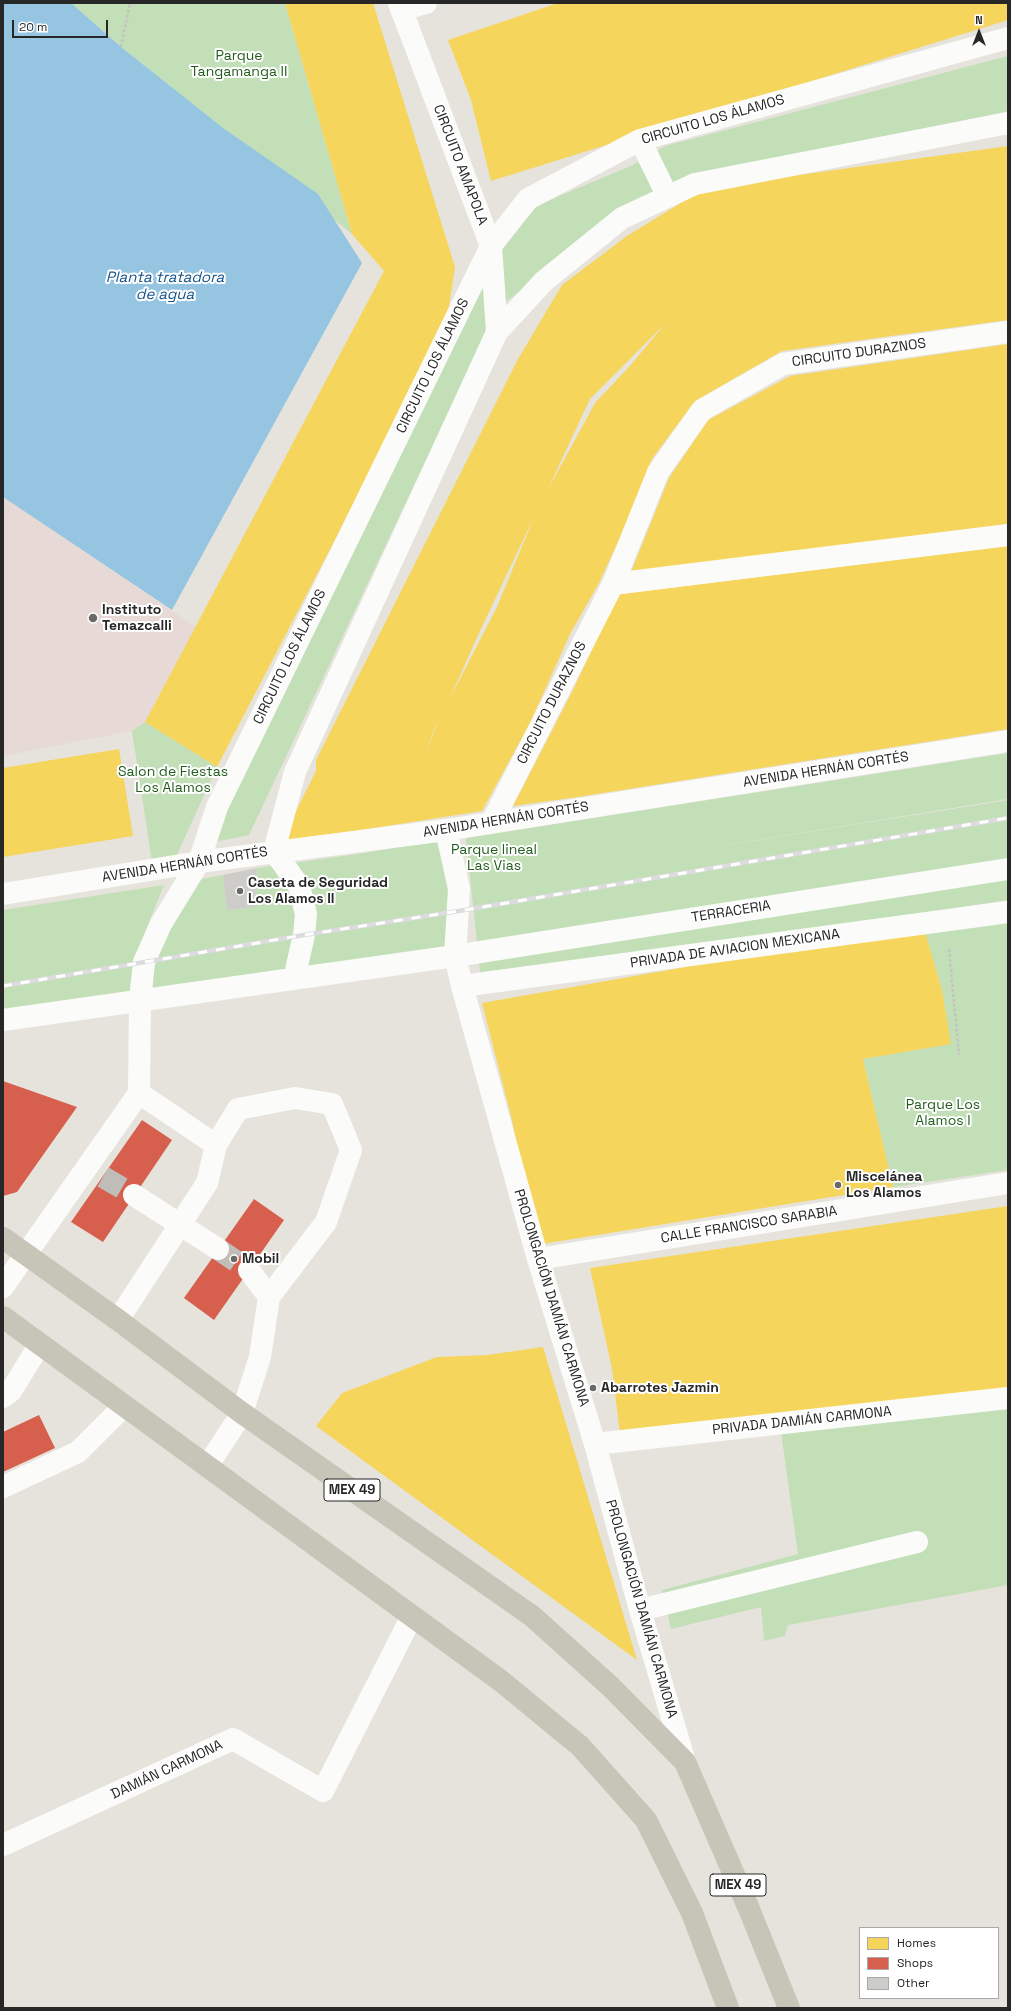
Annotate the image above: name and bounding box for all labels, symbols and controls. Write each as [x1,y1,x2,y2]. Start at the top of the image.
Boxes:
scale bar [14,12,110,38]
north arrow [959,12,999,52]
text: N [975,13,983,27]
text: 20 m [19,19,47,35]
park label: Parque Tangamanga II [191,48,287,80]
street label: CIRCUITO LOS ÁLAMOS [640,92,786,148]
street label: CIRCUITO AMAPOLA [429,102,491,228]
water label: Planta tratadora de agua [106,269,224,304]
street label: CIRCUITO LOS ÁLAMOS [393,296,473,436]
street label: CIRCUITO DURAZNOS [791,335,927,371]
street label: CIRCUITO LOS ÁLAMOS [250,587,330,727]
place label: Instituto Temazcalli [102,602,172,634]
marker: Instituto Temazcalli [87,612,99,624]
street label: CIRCUITO DURAZNOS [514,639,590,767]
street label: AVENIDA HERNÁN CORTÉS [742,749,910,791]
park label: Salon de Fiestas Los Alamos [118,764,228,796]
street label: AVENIDA HERNÁN CORTÉS [422,799,590,841]
park label: Parque lineal Las Vias [451,842,537,874]
street label: AVENIDA HERNÁN CORTÉS [101,844,269,886]
place label: Caseta de Seguridad Los Alamos II [248,875,388,908]
marker: Caseta de Seguridad Los Alamos II [235,886,245,896]
street label: TERRACERIA [690,897,772,927]
street label: PRIVADA DE AVIACION MEXICANA [629,926,841,972]
park label: Parque Los Alamos I [906,1097,980,1130]
place label: Miscelánea Los Alamos [846,1169,922,1202]
marker: Miscelánea Los Alamos [833,1180,843,1190]
street label: PROLONGACIÓN DAMIÁN CARMONA [510,1187,592,1409]
street label: CALLE FRANCISCO SARABIA [660,1203,838,1247]
place label: Mobil [242,1251,279,1267]
marker: Mobil [229,1254,239,1264]
place label: Abarrotes Jazmin [601,1380,719,1396]
marker: Abarrotes Jazmin [588,1383,598,1393]
street label: PRIVADA DAMIÁN CARMONA [711,1403,893,1439]
road number: MEX 49 [324,1479,380,1501]
street label: PROLONGACIÓN DAMIÁN CARMONA [602,1498,680,1720]
street label: DAMIÁN CARMONA [108,1737,226,1803]
road number: MEX 49 [710,1874,766,1896]
legend [859,1927,999,1999]
text: Homes [897,1935,936,1951]
text: Shops [897,1955,933,1971]
text: Other [897,1975,930,1991]

